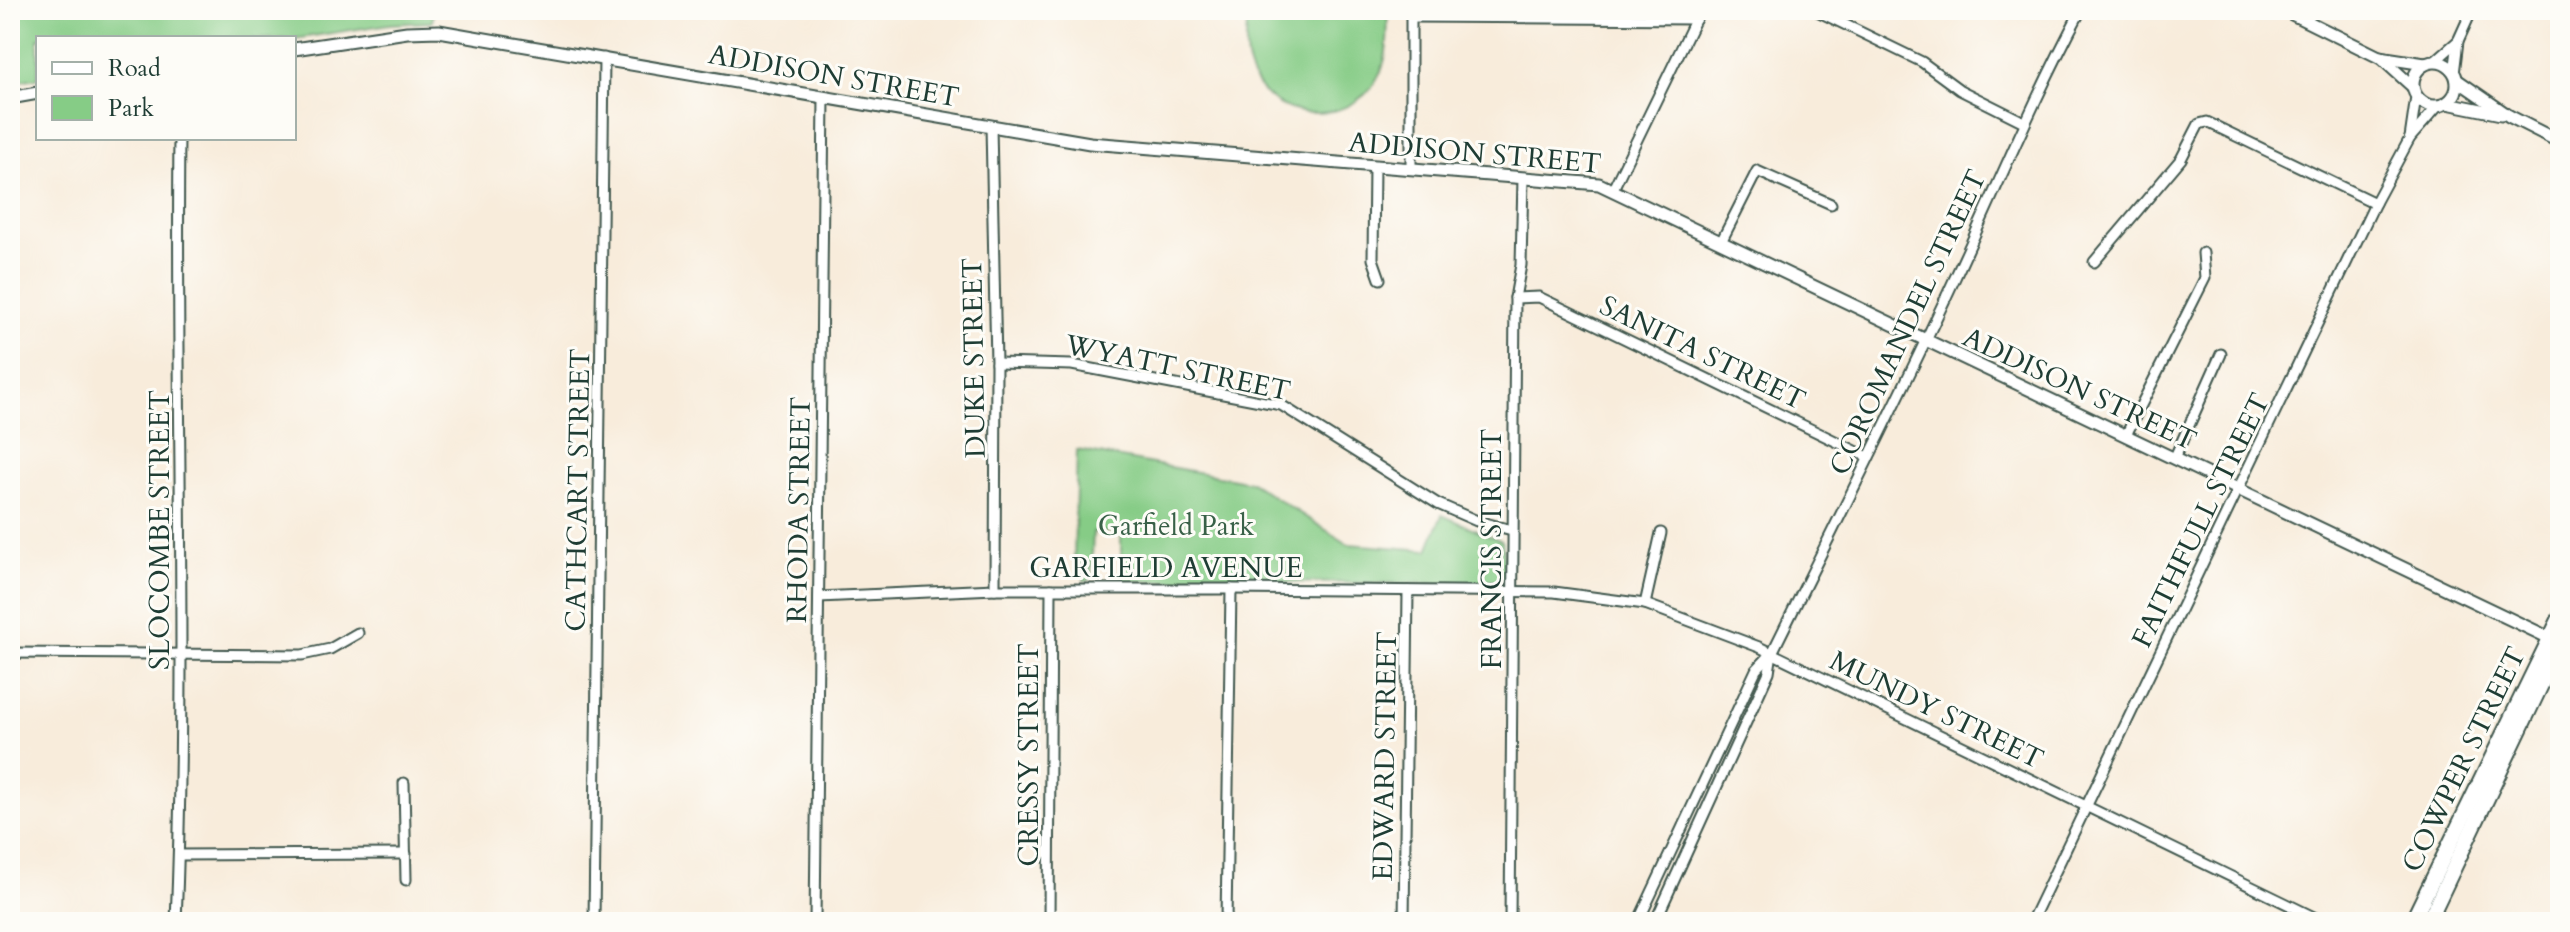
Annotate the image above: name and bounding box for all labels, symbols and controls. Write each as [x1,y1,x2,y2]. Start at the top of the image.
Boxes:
street label: ADDISON STREET [706,35,962,117]
legend [36,36,296,140]
text: Road [108,52,161,85]
text: Park [108,92,154,125]
street label: ADDISON STREET [1347,123,1603,183]
street label: COROMANDEL STREET [1820,164,1995,481]
street label: DUKE STREET [953,258,995,458]
street label: SANITA STREET [1593,287,1812,419]
street label: ADDISON STREET [1957,318,2203,460]
street label: WYATT STREET [1061,325,1294,410]
street label: CATHCART STREET [557,348,599,632]
street label: FAITHFULL STREET [2123,387,2279,654]
street label: SLOCOMBE STREET [141,390,179,670]
street label: RHODA STREET [778,397,820,623]
street label: FRANCIS STREET [1473,429,1511,669]
park label: Garfield Park [1098,507,1254,545]
street label: GARFIELD AVENUE [1029,549,1303,587]
street label: EDWARD STREET [1364,631,1406,881]
street label: COWPER STREET [2393,640,2535,878]
street label: MUNDY STREET [1823,642,2050,778]
street label: CRESSY STREET [1010,643,1048,867]

